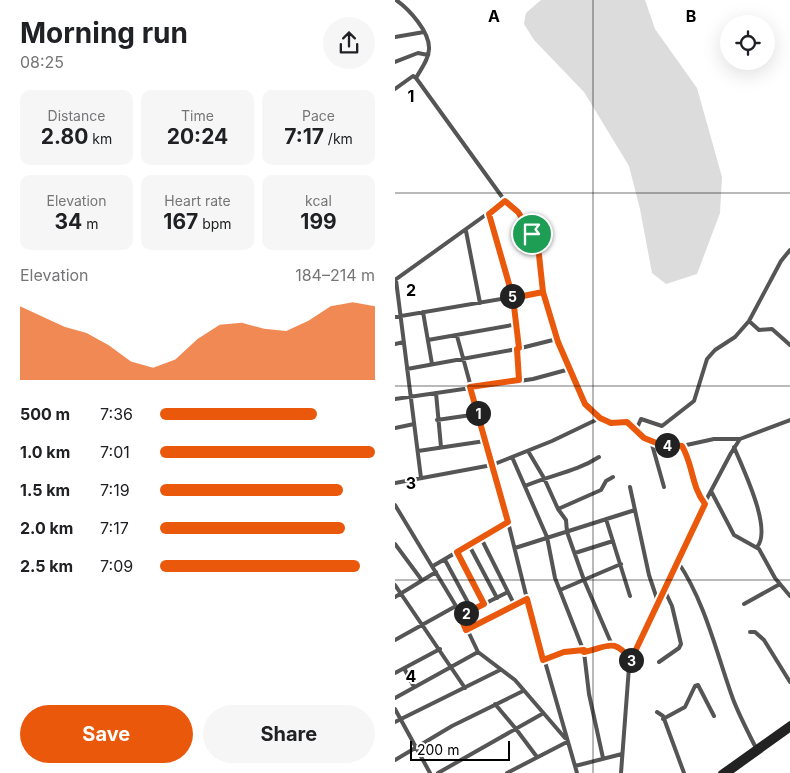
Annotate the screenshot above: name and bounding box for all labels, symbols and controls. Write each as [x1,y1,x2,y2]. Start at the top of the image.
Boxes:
text: A [488,6,500,26]
text: B [686,6,696,26]
map controls [720,15,775,70]
button: locate [720,15,775,70]
text: Morning run [20,16,188,50]
button: share [323,17,375,69]
text: 08:25 [20,52,64,72]
text: 1 [408,86,414,106]
text: Distance [48,107,105,124]
text: Time [181,107,214,124]
text: Pace [302,107,335,124]
text: 2.80 [41,124,88,149]
text: 20:24 [167,124,228,149]
text: 7:17 [284,124,324,149]
text: km [88,130,112,147]
text: /km [324,130,353,147]
text: Elevation [47,192,107,209]
text: Heart rate [164,192,231,209]
text: kcal [305,192,332,209]
text: 34 [55,209,82,234]
text: 167 [163,209,198,234]
text: 199 [300,209,337,234]
pin [511,213,553,255]
text: m [82,215,98,232]
text: bpm [198,215,232,232]
icon: arrive [518,220,546,248]
text: Elevation [20,265,89,285]
text: 184–214 m [295,265,375,285]
text: 2 [406,280,416,300]
pin: 5 [499,284,525,308]
text: 5 [508,288,517,305]
pin: 1 [465,400,491,426]
text: 500 m [20,404,70,424]
text: 7:36 [100,404,133,424]
text: 1 [475,405,482,422]
pin: 4 [655,432,679,458]
text: 4 [663,437,672,454]
text: 1.0 km [20,442,70,462]
text: 7:01 [100,442,130,462]
text: 3 [406,473,416,493]
text: 1.5 km [20,480,70,500]
text: 7:19 [100,480,130,500]
text: 2.0 km [20,518,73,538]
text: 7:17 [100,518,129,538]
text: 2.5 km [20,556,73,576]
text: 7:09 [100,556,133,576]
pin: 2 [453,600,479,626]
text: 2 [462,605,471,622]
pin: 3 [619,648,643,672]
text: 3 [627,652,636,669]
text: 4 [406,666,417,686]
button: Save [20,705,193,763]
button: Share [203,705,375,763]
scale bar [410,738,510,761]
text: 200 m [417,741,459,758]

